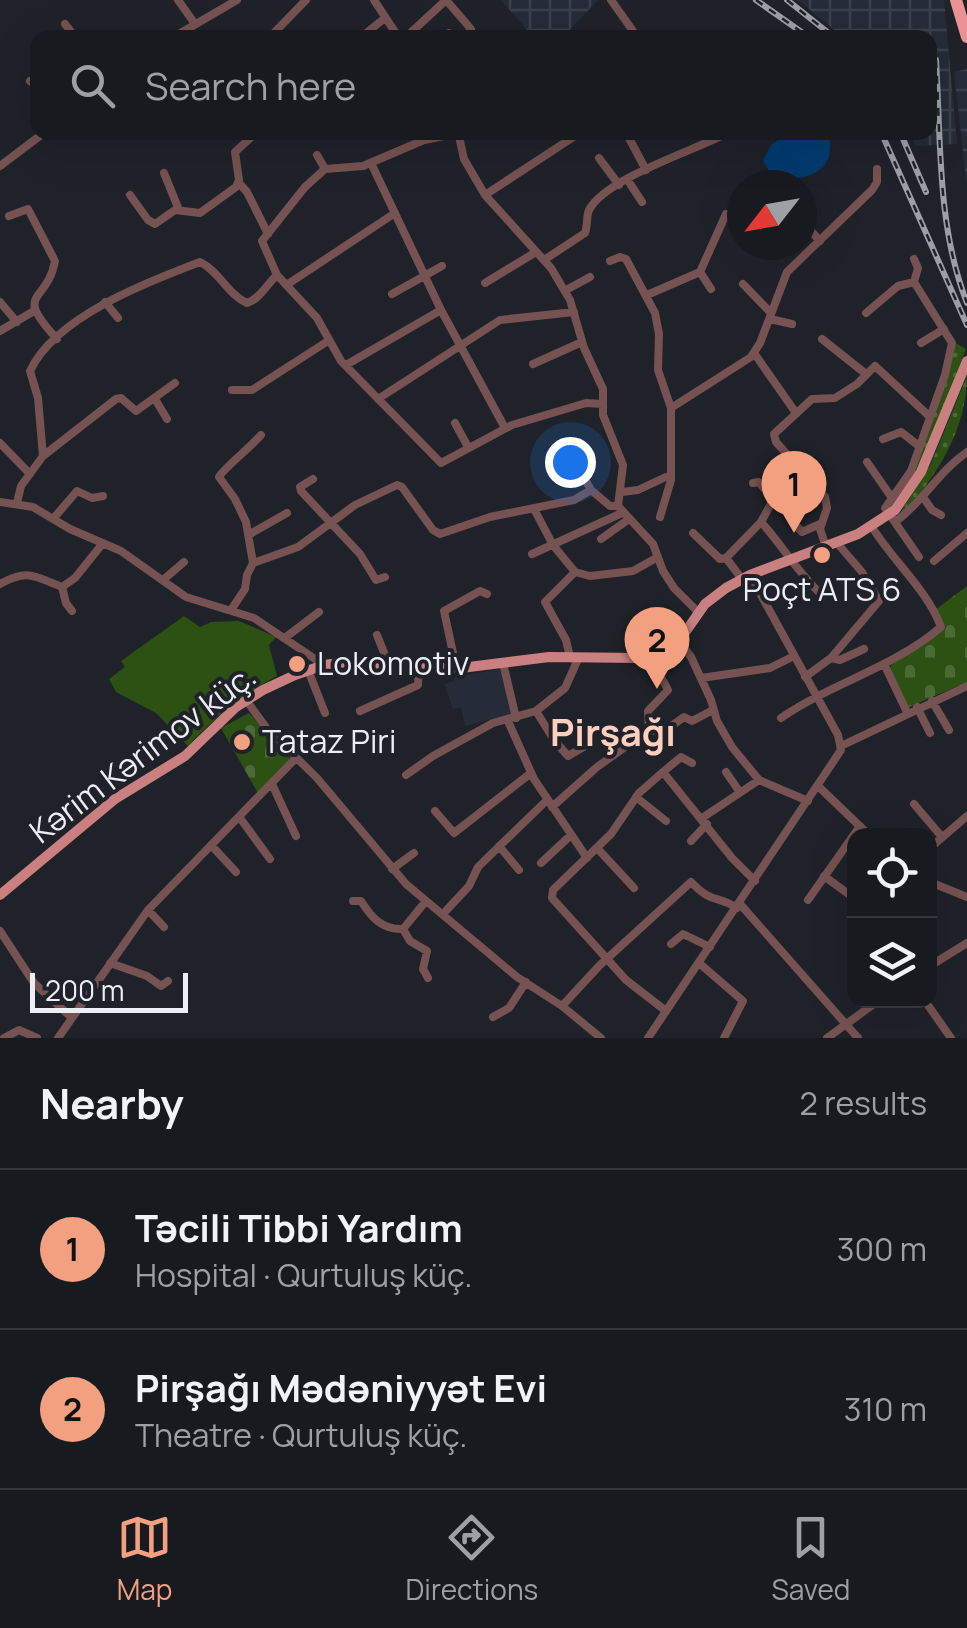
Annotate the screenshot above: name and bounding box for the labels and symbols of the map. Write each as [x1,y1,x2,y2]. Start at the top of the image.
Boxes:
north arrow [727,170,817,260]
your location [545,437,596,488]
pin: 1 [762,450,826,533]
marker: Poçt ATS 6 [811,544,833,566]
place label: Poçt ATS 6 [743,567,901,611]
pin: 2 [624,606,690,689]
place label: Lokomotiv [317,641,469,685]
marker: Lokomotiv [286,653,308,675]
street label: Kərim Kərimov küç. [20,654,264,853]
district label: Pirşağı [550,705,676,757]
place label: Tataz Piri [262,719,396,763]
marker: Tataz Piri [231,731,253,753]
scale bar [30,968,188,1013]

